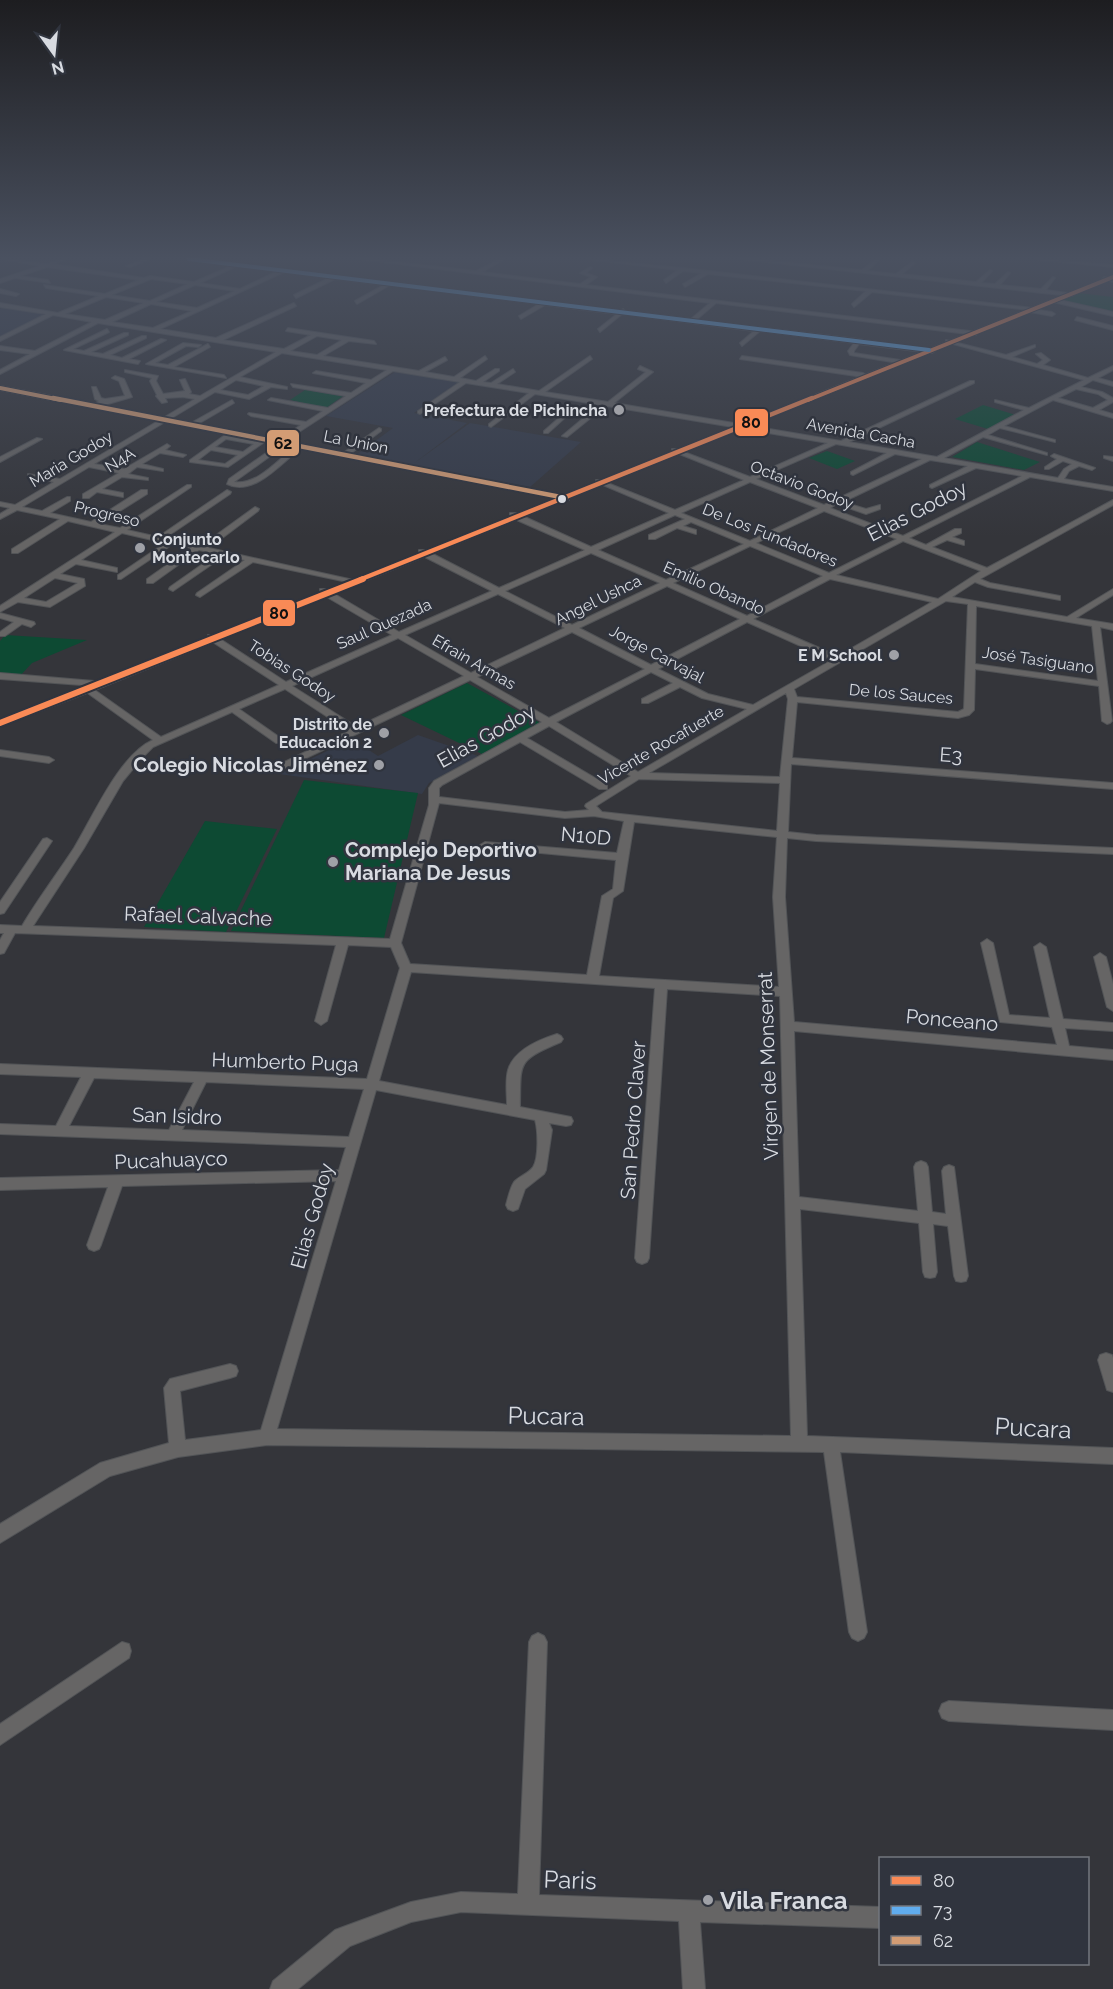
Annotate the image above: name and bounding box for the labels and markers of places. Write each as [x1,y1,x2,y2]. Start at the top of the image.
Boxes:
place label: Prefectura de Pichincha [424,401,607,420]
marker: Prefectura de Pichincha [612,403,626,417]
unlabelled marker [556,493,568,505]
place label: Conjunto Montecarlo [152,530,240,567]
marker: Conjunto Montecarlo [133,541,147,555]
place label: E M School [798,646,883,665]
marker: E M School [887,648,901,662]
place label: Distrito de Educación 2 [279,715,372,752]
marker: Distrito de Educación 2 [377,726,391,740]
place label: Colegio Nicolas Jiménez [133,753,367,777]
marker: Colegio Nicolas Jiménez [372,758,386,772]
place label: Complejo Deportivo Mariana De Jesus [345,838,537,885]
marker: Complejo Deportivo Mariana De Jesus [326,855,340,869]
place label: Vila Franca [720,1886,848,1915]
marker: Vila Franca [701,1893,715,1907]

